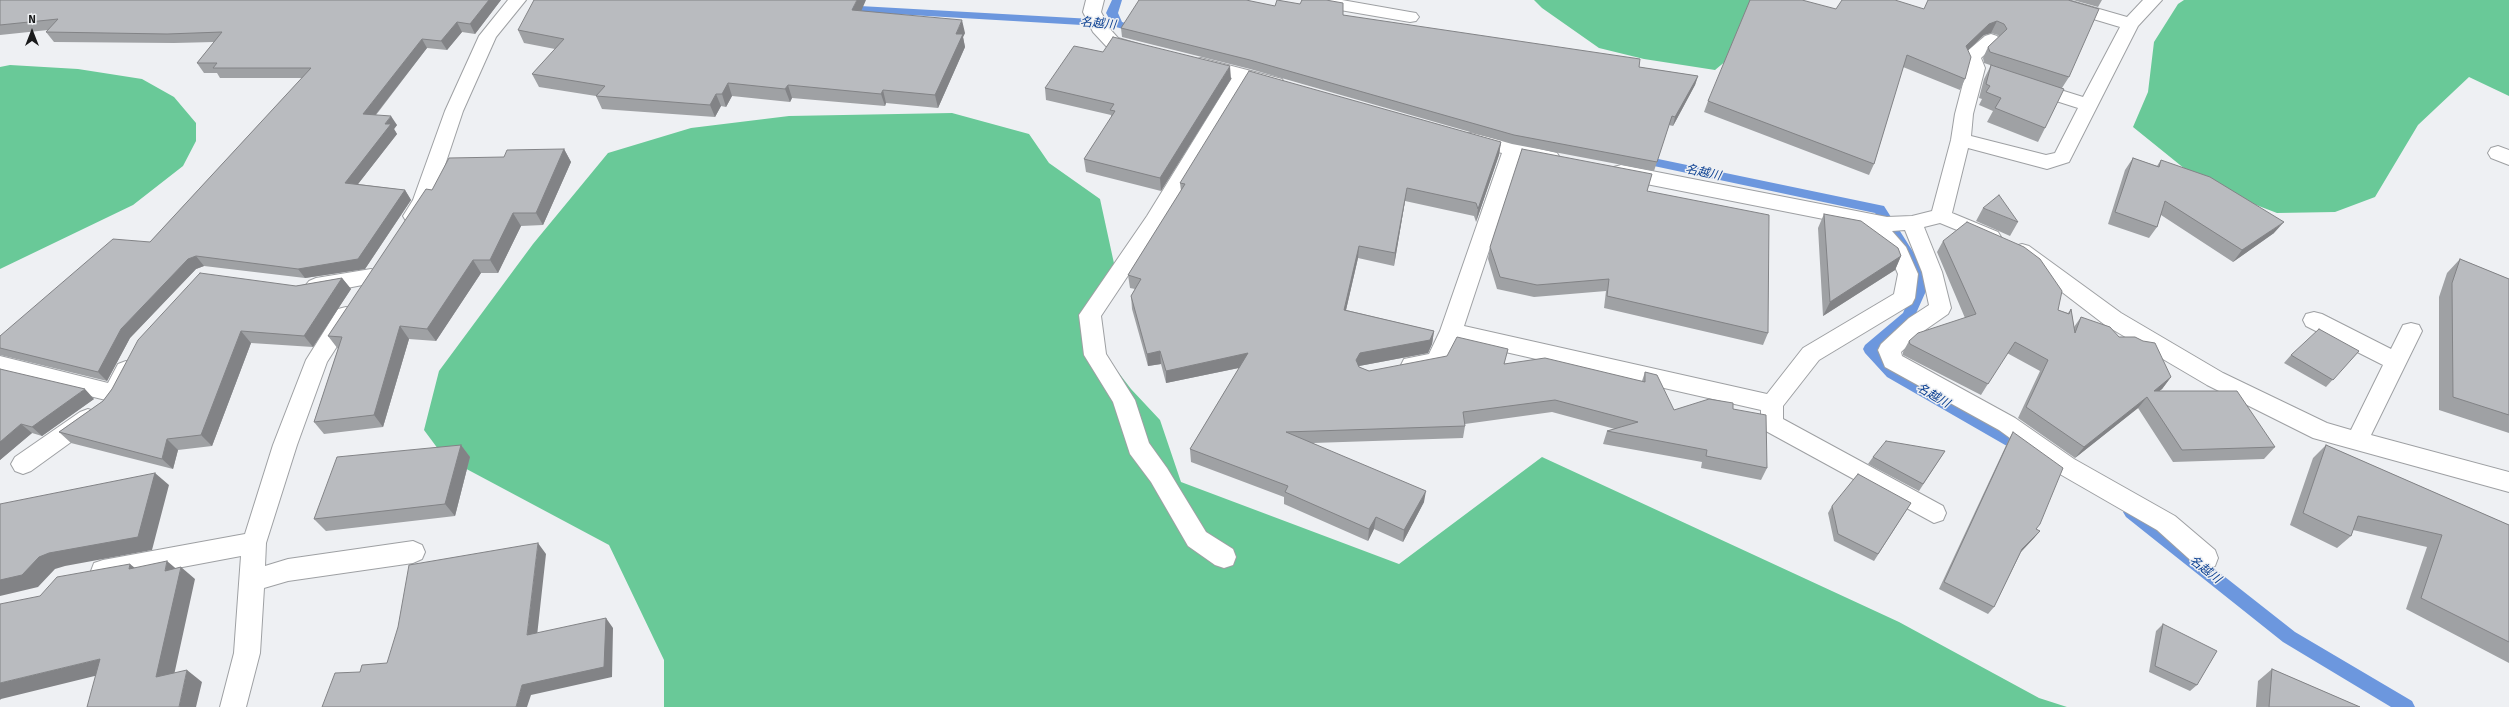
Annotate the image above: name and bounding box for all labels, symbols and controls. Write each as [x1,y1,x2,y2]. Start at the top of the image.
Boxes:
north arrow [12,12,52,52]
text: N [28,13,36,26]
water label: 名越川 [1079,15,1117,33]
water label: 名越川 [1684,162,1722,184]
water label: 名越川 [1914,381,1952,411]
water label: 名越川 [2186,553,2224,587]

